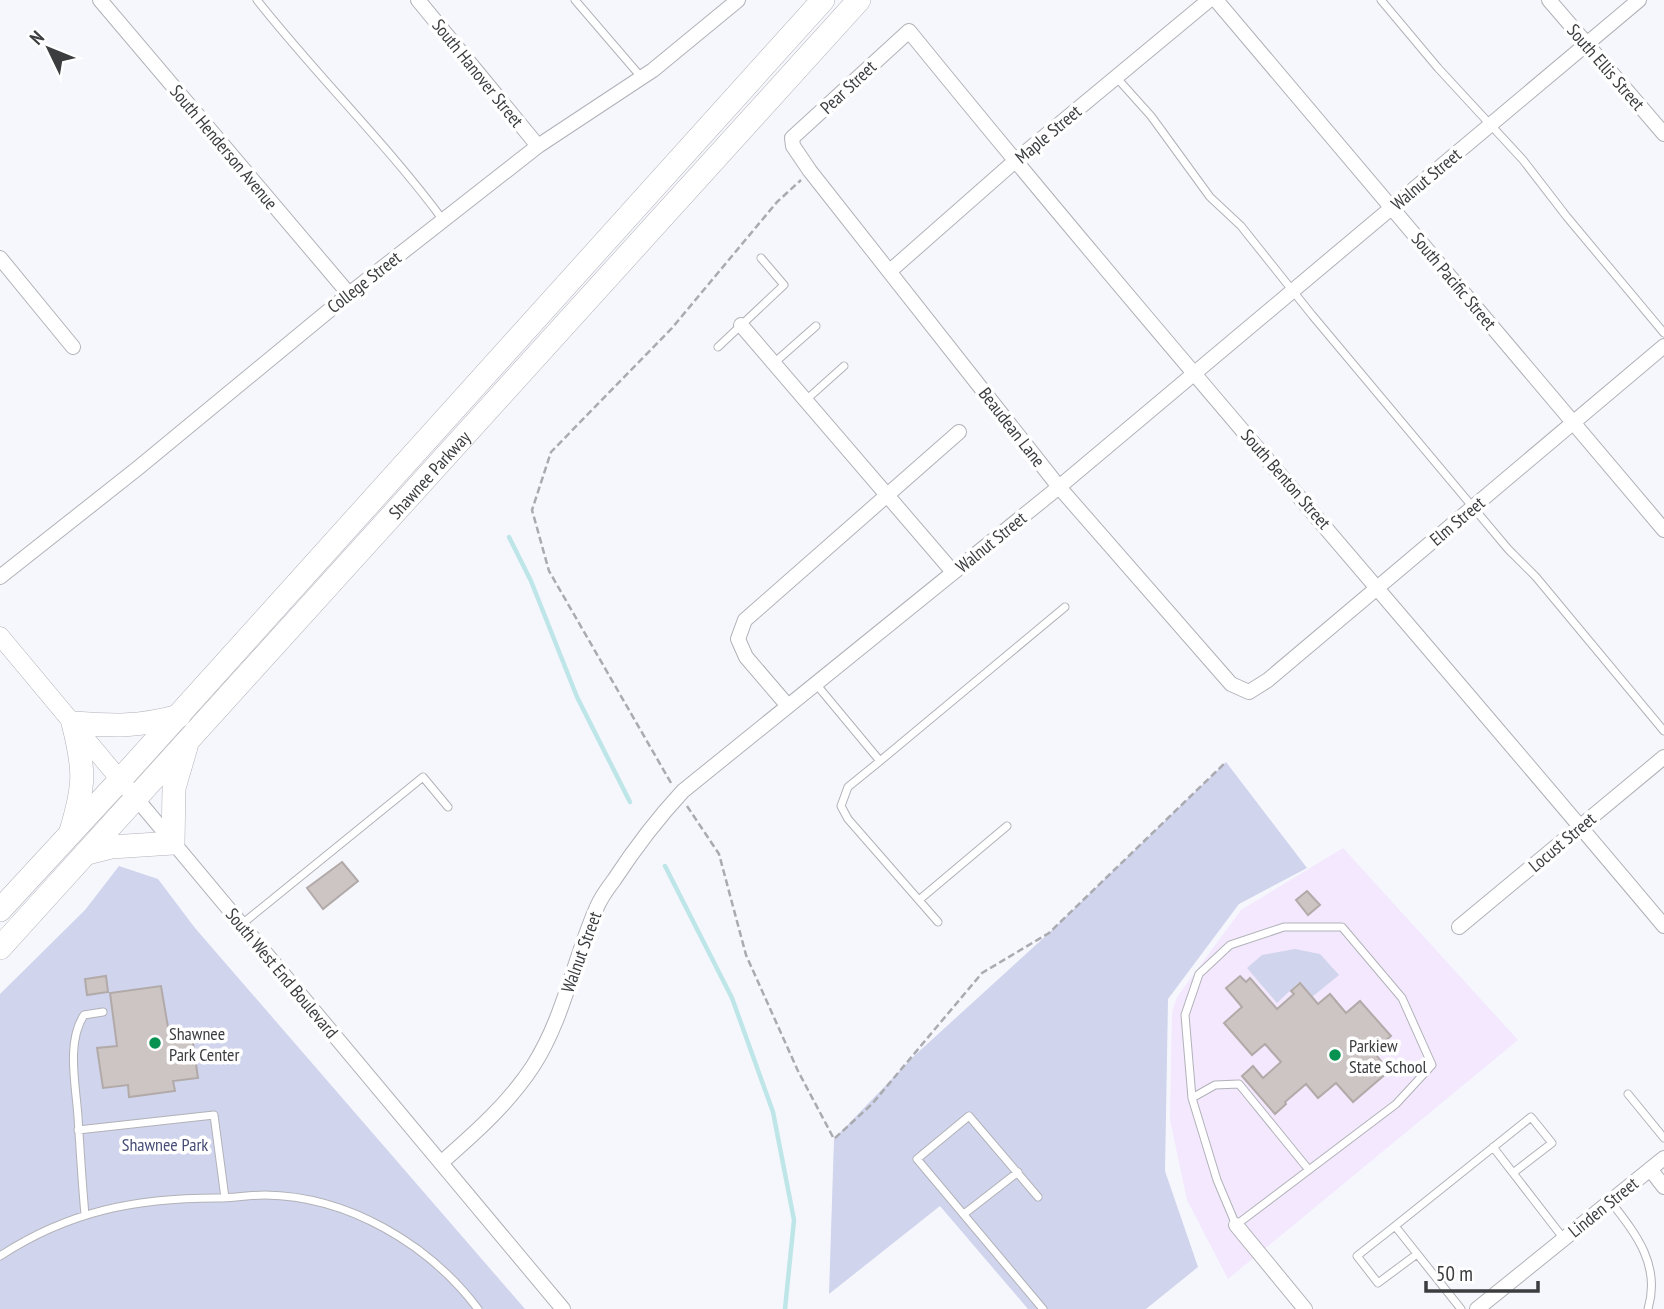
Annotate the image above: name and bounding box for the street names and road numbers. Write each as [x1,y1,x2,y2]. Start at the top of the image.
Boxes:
street label: South Hanover Street [427,14,529,132]
street label: South Ellis Street [1562,19,1650,115]
street label: Pear Street [815,55,881,119]
street label: South Henderson Avenue [165,80,283,214]
street label: Maple Street [1010,100,1086,168]
street label: Walnut Street [1386,143,1466,215]
street label: South Pacific Street [1407,228,1501,334]
street label: College Street [322,246,406,318]
street label: Beaudean Lane [974,383,1050,471]
street label: South Benton Street [1236,424,1336,534]
street label: Shawnee Parkway [383,425,475,523]
street label: Elm Street [1425,491,1489,551]
street label: Walnut Street [951,506,1031,578]
street label: Locust Street [1524,807,1600,877]
street label: South West End Boulevard [221,903,343,1043]
street label: Walnut Street [556,908,606,996]
street label: Linden Street [1563,1172,1643,1242]

